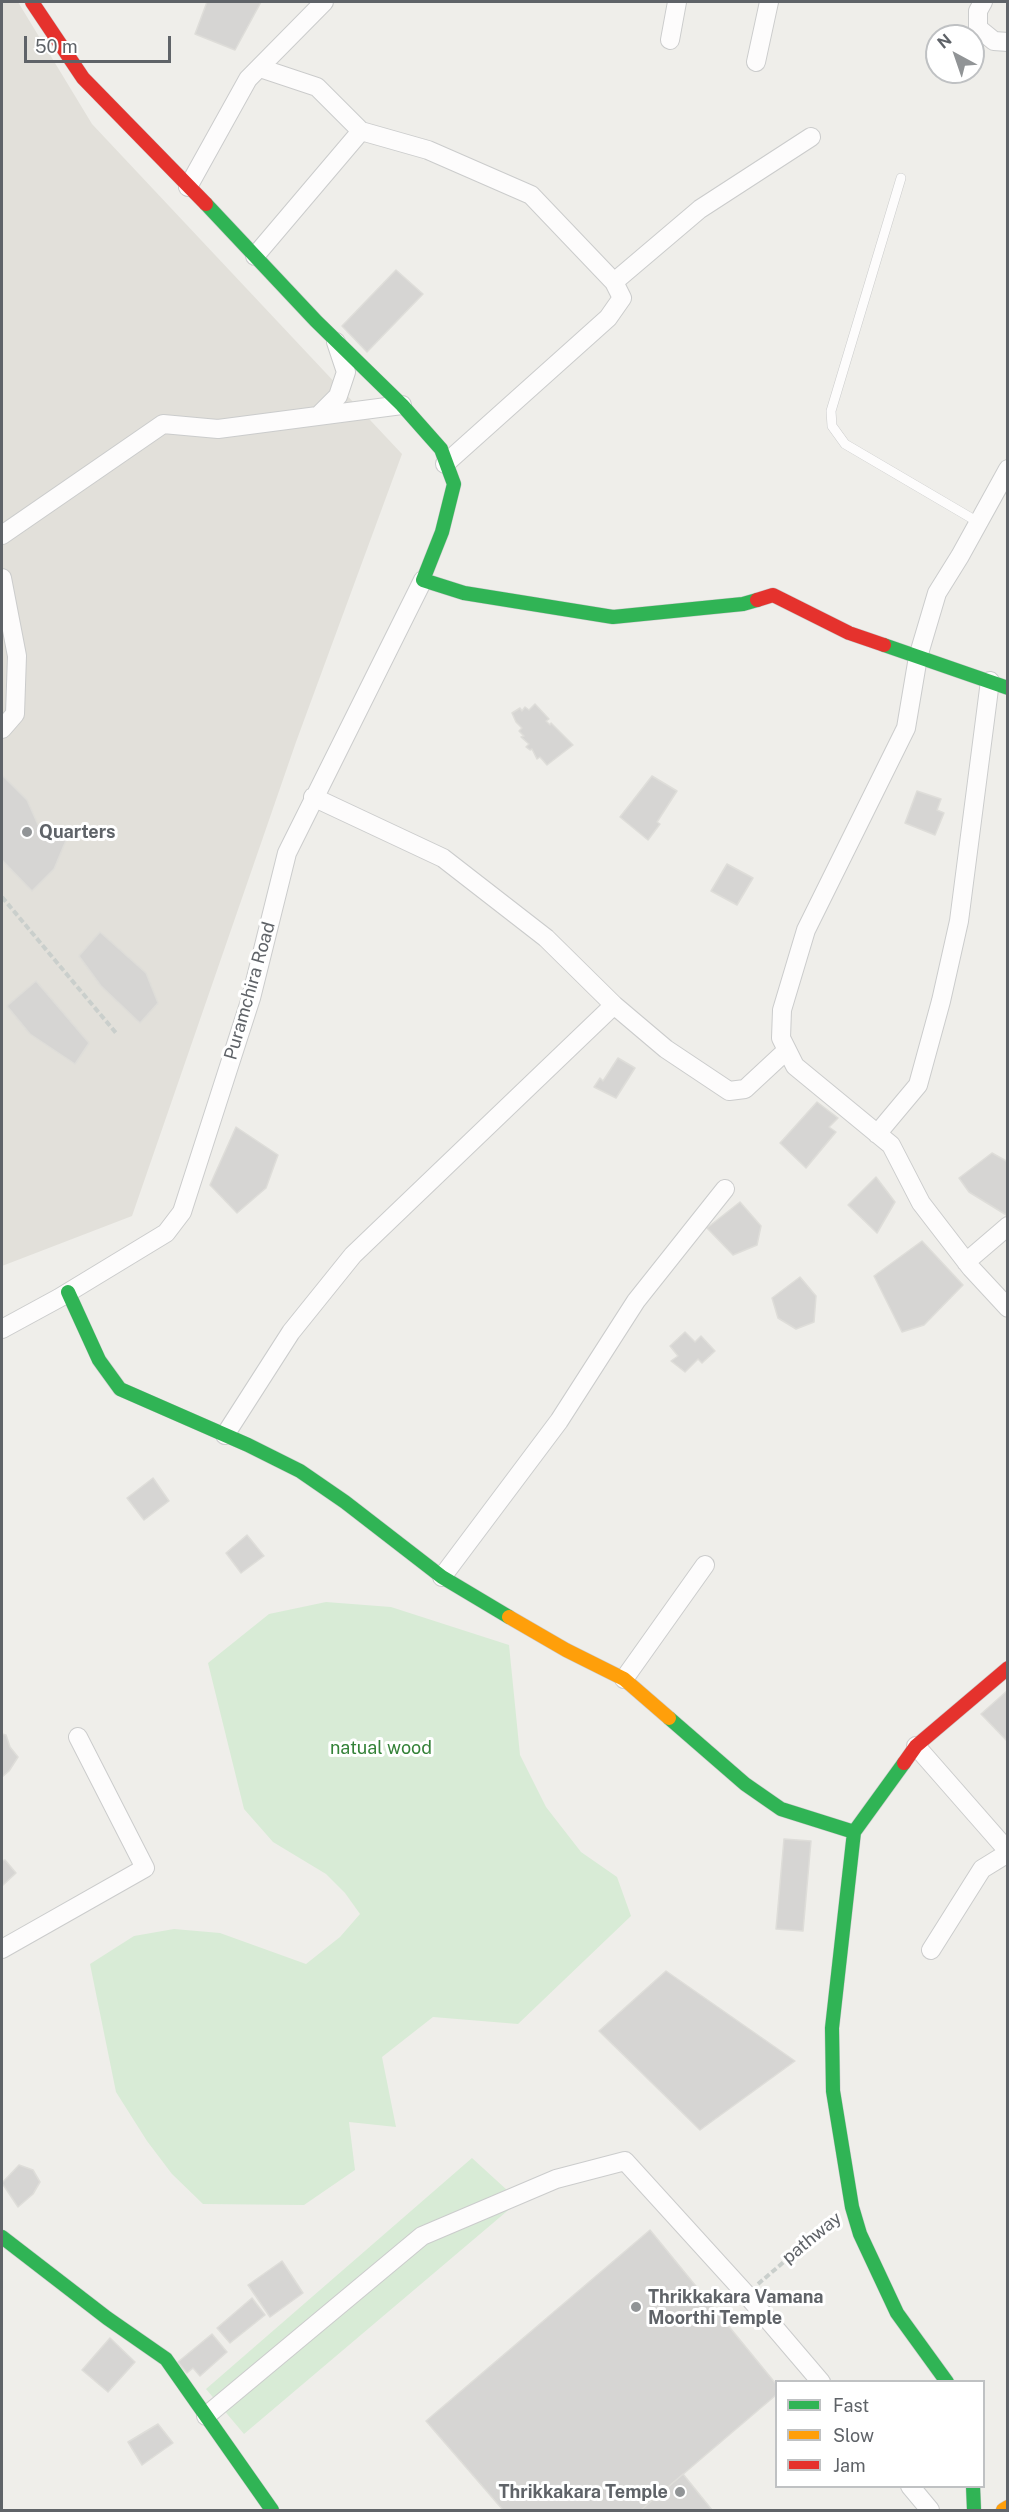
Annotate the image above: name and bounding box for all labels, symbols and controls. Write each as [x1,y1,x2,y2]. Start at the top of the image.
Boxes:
scale bar [27,24,174,62]
north arrow [925,24,985,84]
text: N [933,30,955,53]
text: 50 m [35,36,78,57]
place label: Quarters [39,821,116,843]
marker: Quarters [20,825,34,839]
street label: Puramchira Road [220,920,280,1062]
park label: natual wood [330,1737,432,1759]
street label: pathway [778,2207,846,2269]
place label: Thrikkakara Vamana Moorthi Temple [648,2286,824,2328]
marker: Thrikkakara Vamana Moorthi Temple [629,2300,643,2314]
legend [775,2380,985,2488]
text: Fast [833,2395,869,2416]
text: Slow [833,2425,874,2446]
text: Jam [833,2455,866,2476]
place label: Thrikkakara Temple [499,2481,668,2503]
marker: Thrikkakara Temple [673,2485,687,2499]

